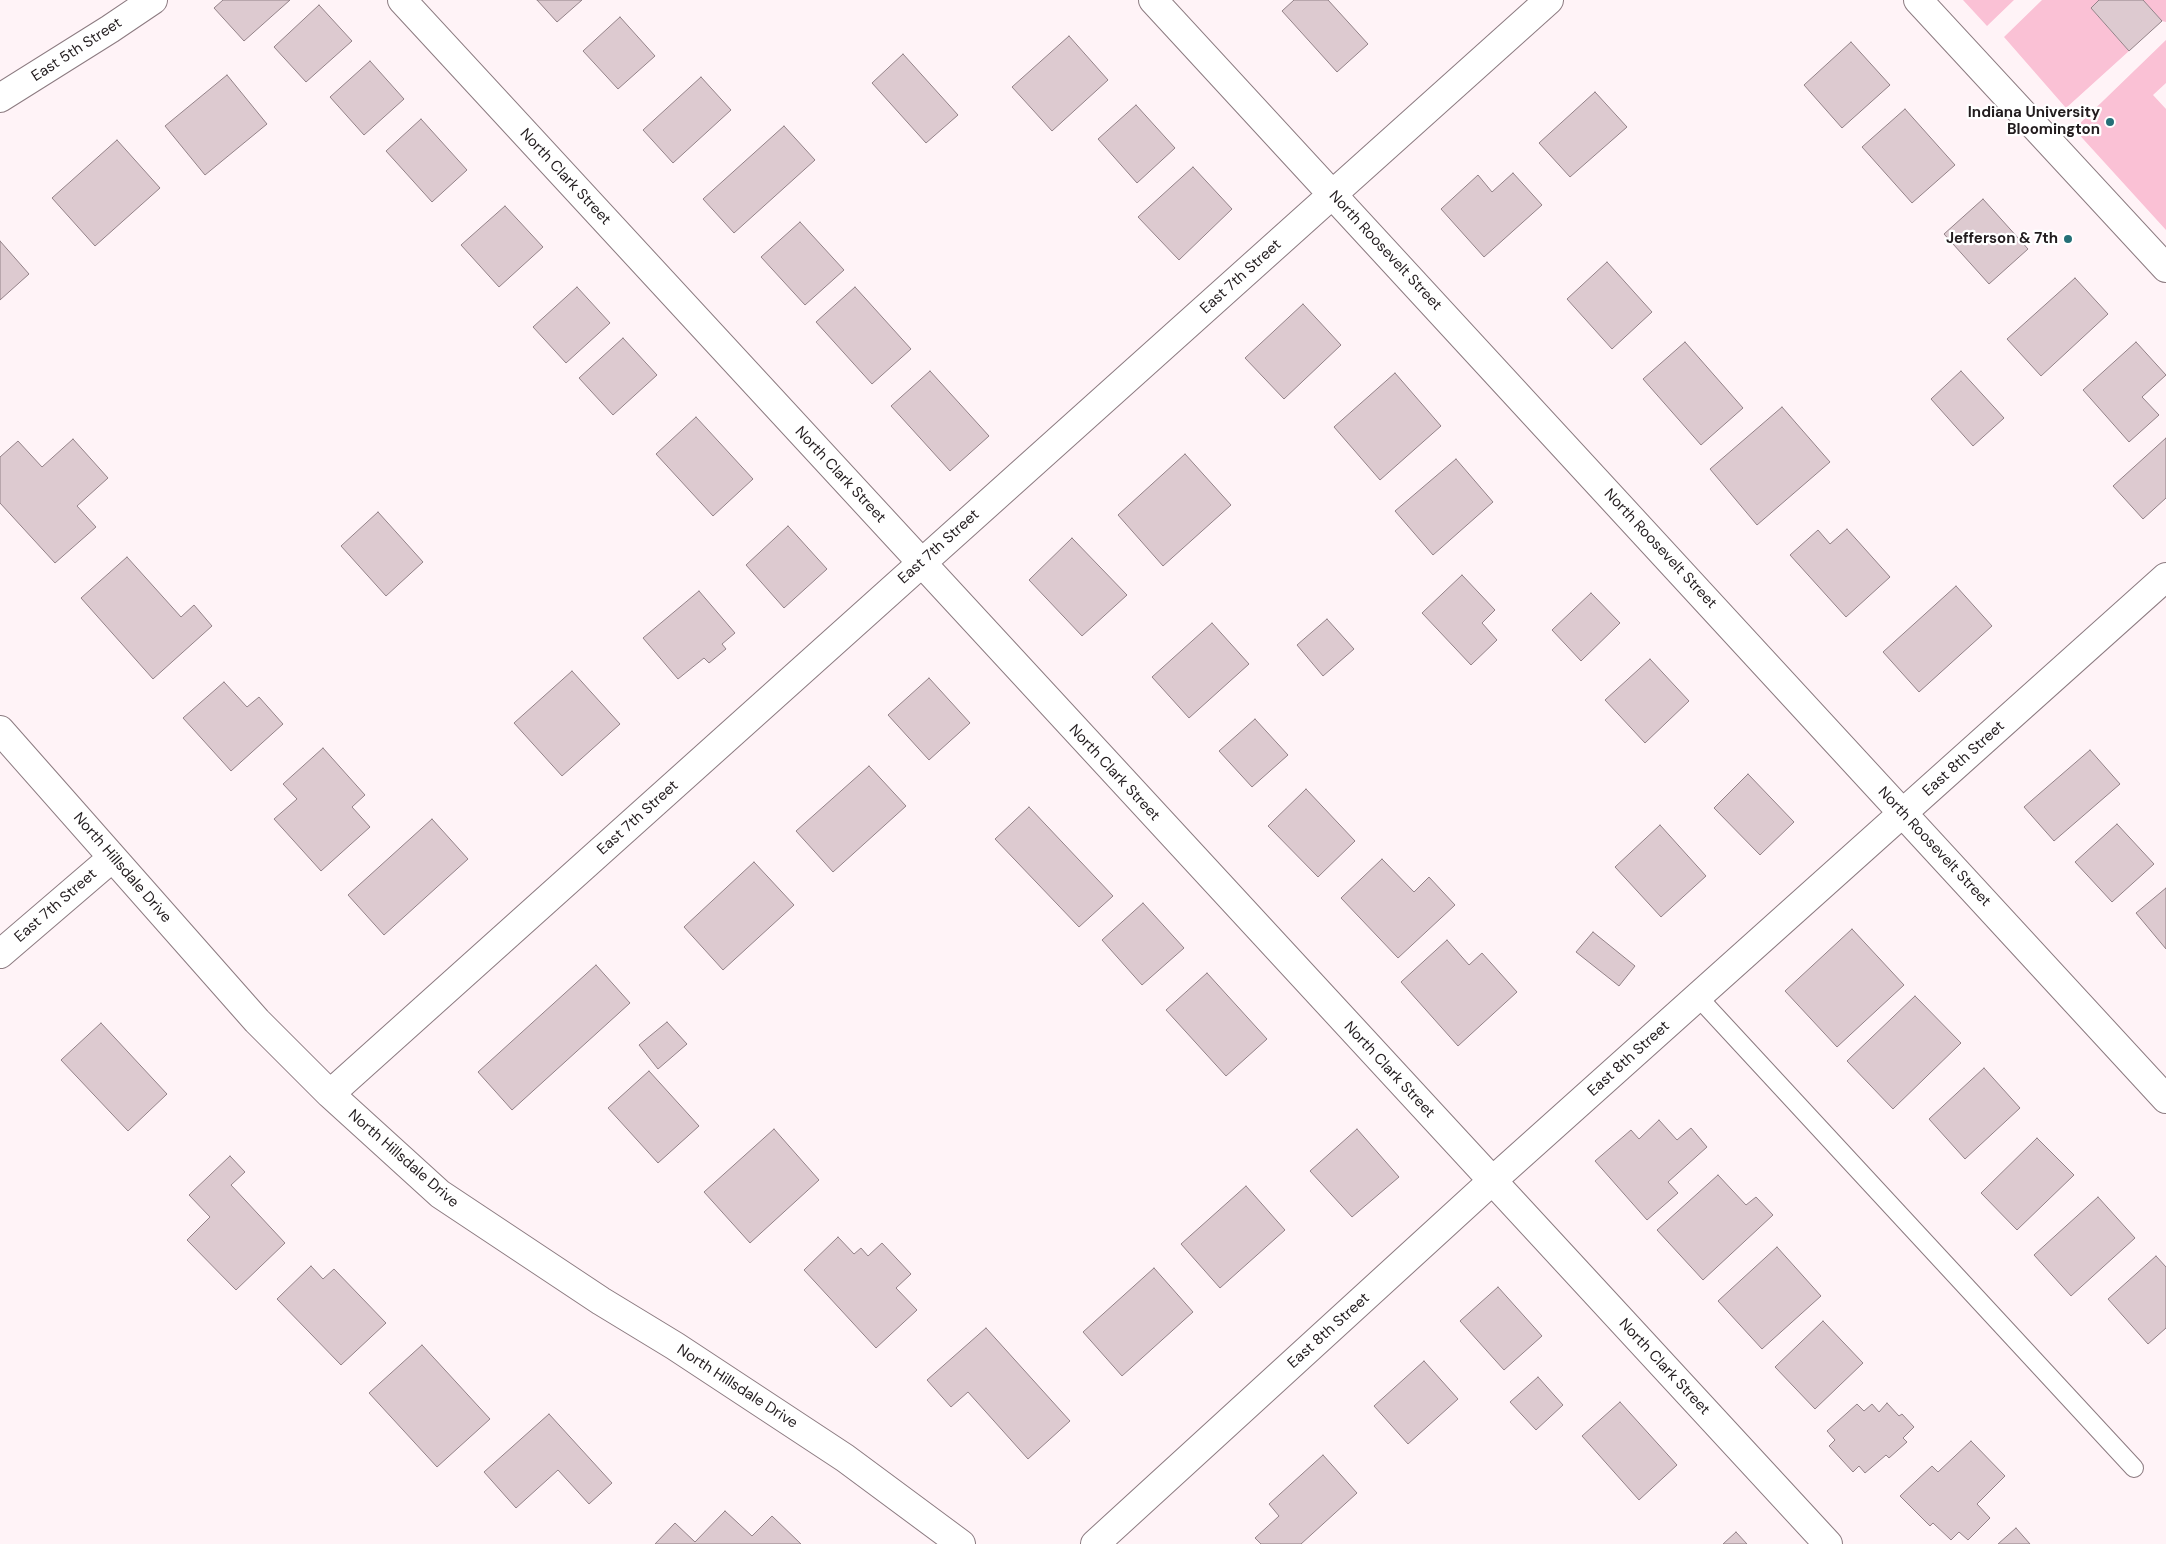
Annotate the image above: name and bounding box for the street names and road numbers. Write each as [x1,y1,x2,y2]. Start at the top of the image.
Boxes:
street label: East 5th Street [29,14,125,86]
street label: North Clark Street [516,125,614,229]
street label: North Roosevelt Street [1325,187,1445,315]
street label: East 7th Street [1197,236,1285,318]
street label: North Clark Street [791,423,889,527]
street label: North Roosevelt Street [1600,485,1720,613]
street label: East 7th Street [895,506,983,588]
street label: East 8th Street [1919,718,2009,800]
street label: North Clark Street [1065,721,1163,825]
street label: East 7th Street [594,777,682,859]
street label: North Roosevelt Street [1874,783,1994,911]
street label: North Hillsdale Drive [69,809,175,927]
street label: East 7th Street [11,866,101,946]
street label: North Clark Street [1340,1018,1438,1122]
street label: East 8th Street [1584,1018,1674,1100]
street label: North Hillsdale Drive [344,1106,462,1212]
street label: East 8th Street [1284,1290,1374,1372]
street label: North Clark Street [1615,1315,1713,1419]
street label: North Hillsdale Drive [673,1341,801,1433]

